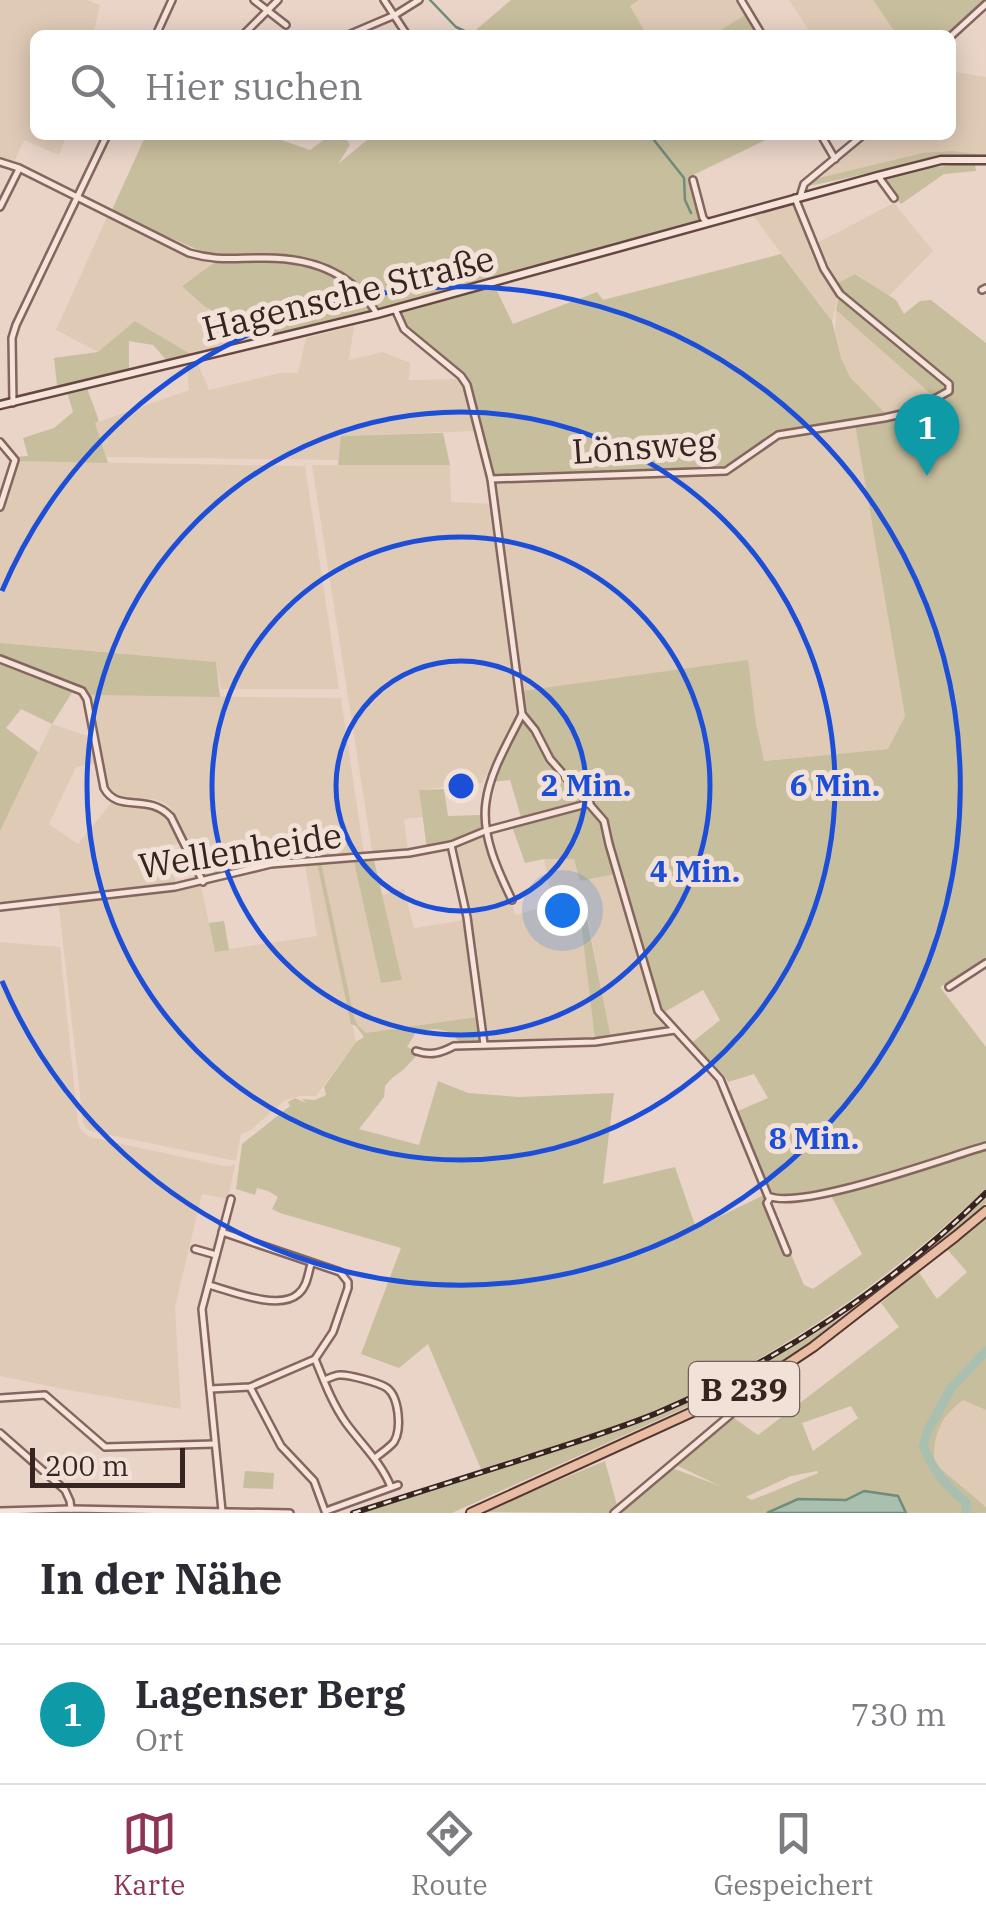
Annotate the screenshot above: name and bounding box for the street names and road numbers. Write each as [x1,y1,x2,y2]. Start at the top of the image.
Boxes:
street label: Hagensche Straße [197,235,499,351]
street label: Lönsweg [570,418,718,474]
street label: Wellenheide [135,811,345,889]
road number: B 239 [689,1362,799,1416]

